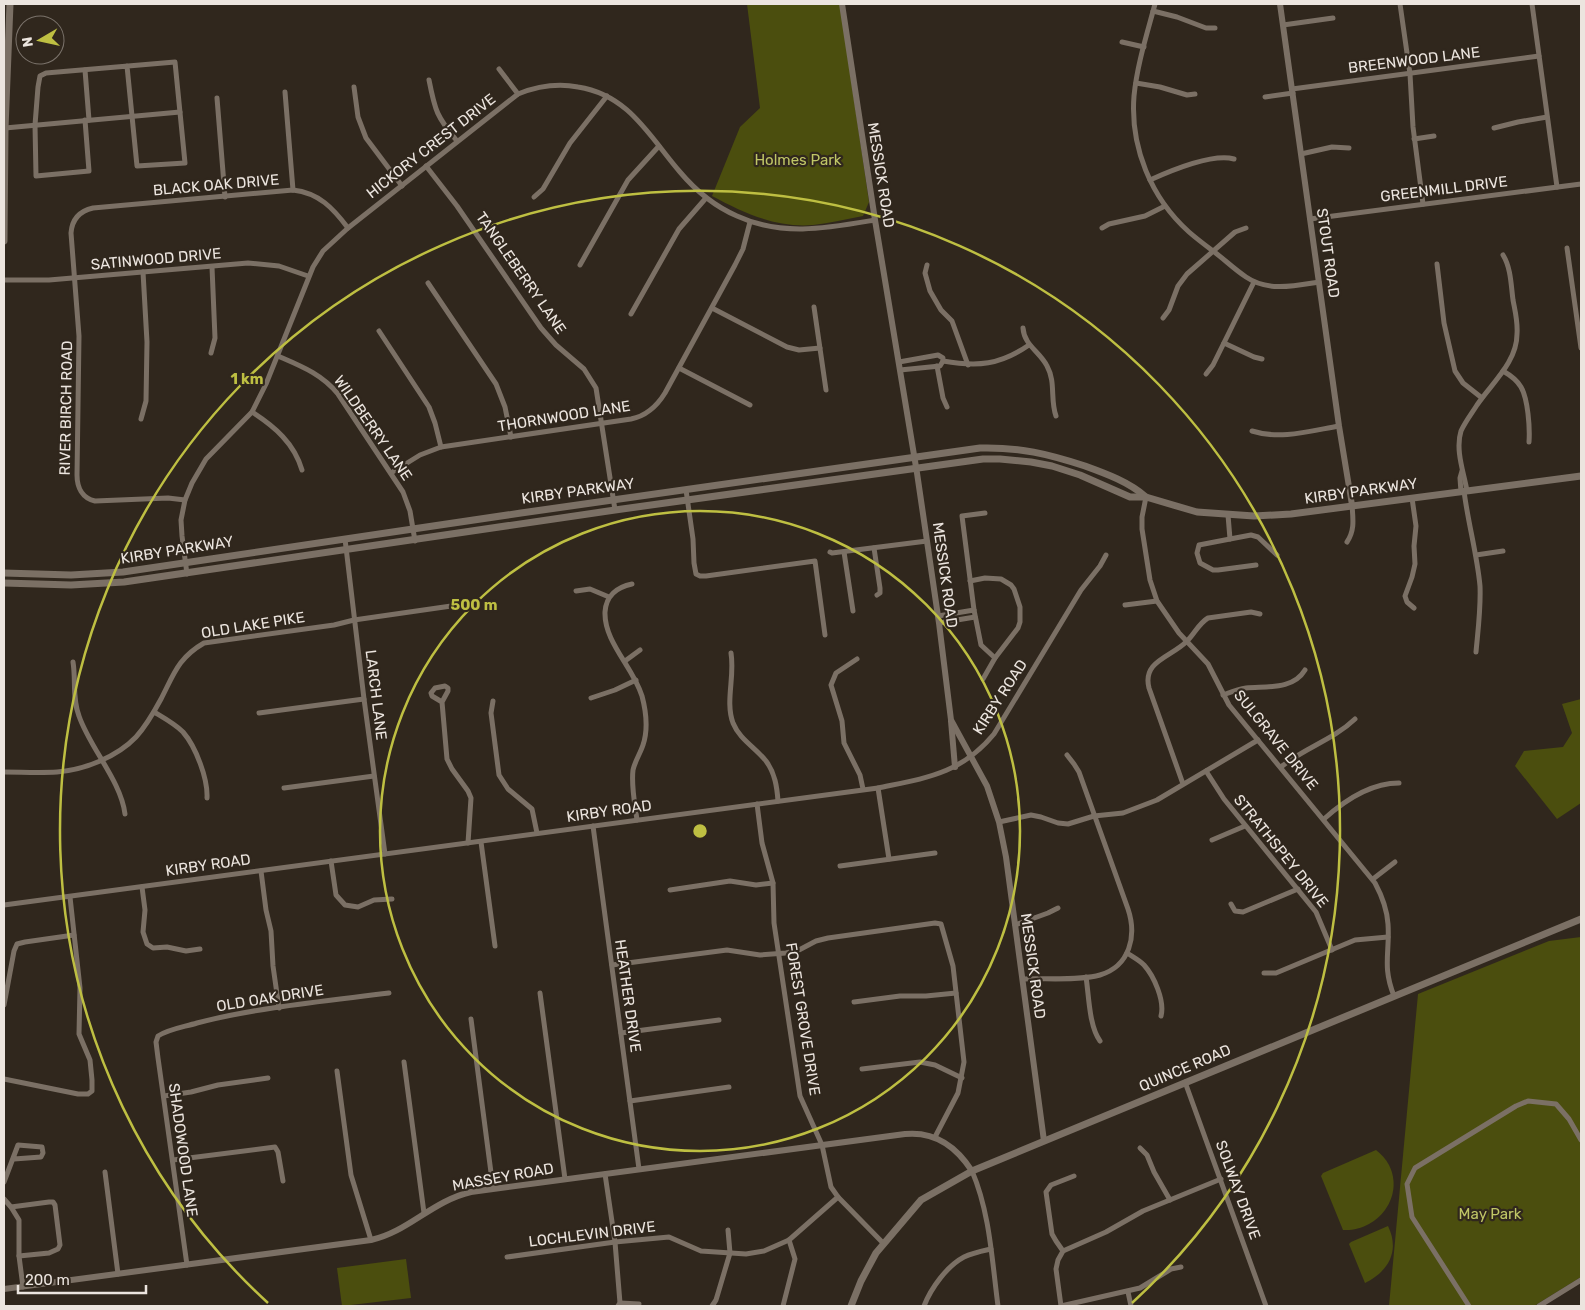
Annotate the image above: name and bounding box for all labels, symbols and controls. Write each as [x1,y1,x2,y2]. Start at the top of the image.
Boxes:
north arrow [15,15,65,65]
text: N [18,36,37,48]
street label: BREENWOOD LANE [1347,43,1481,77]
street label: HICKORY CREST DRIVE [363,90,499,202]
street label: MESSICK ROAD [864,121,898,229]
park label: Holmes Park [754,151,842,169]
street label: BLACK OAK DRIVE [152,171,280,199]
street label: GREENMILL DRIVE [1379,172,1509,206]
street label: STOUT ROAD [1313,207,1343,299]
street label: TANGLEBERRY LANE [472,208,570,338]
street label: SATINWOOD DRIVE [90,244,222,274]
street label: RIVER BIRCH ROAD [56,340,76,476]
text: 1 km [230,370,264,388]
street label: WILDBERRY LANE [330,372,416,484]
street label: THORNWOOD LANE [496,397,632,435]
street label: KIRBY PARKWAY [520,474,636,508]
street label: KIRBY PARKWAY [1303,474,1419,508]
street label: MESSICK ROAD [929,521,961,629]
street label: KIRBY PARKWAY [119,532,235,568]
text: 500 m [450,596,498,614]
street label: OLD LAKE PIKE [200,608,306,642]
street label: LARCH LANE [362,649,390,741]
street label: KIRBY ROAD [969,656,1031,738]
street label: SULGRAVE DRIVE [1230,686,1322,794]
street label: STRATHSPEY DRIVE [1230,791,1332,911]
street label: KIRBY ROAD [565,796,653,826]
centre of rings [691,822,709,840]
street label: KIRBY ROAD [164,850,252,880]
street label: MESSICK ROAD [1017,912,1049,1020]
street label: HEATHER DRIVE [611,938,645,1054]
street label: FOREST GROVE DRIVE [782,941,824,1097]
street label: OLD OAK DRIVE [215,981,325,1015]
street label: QUINCE ROAD [1136,1041,1234,1095]
street label: SHADOWOOD LANE [165,1082,201,1218]
street label: SOLWAY DRIVE [1212,1138,1264,1242]
street label: MASSEY ROAD [451,1159,555,1195]
park label: May Park [1459,1205,1522,1223]
street label: LOCHLEVIN DRIVE [527,1217,657,1251]
scale bar [18,1262,145,1294]
text: 200 m [25,1271,70,1289]

